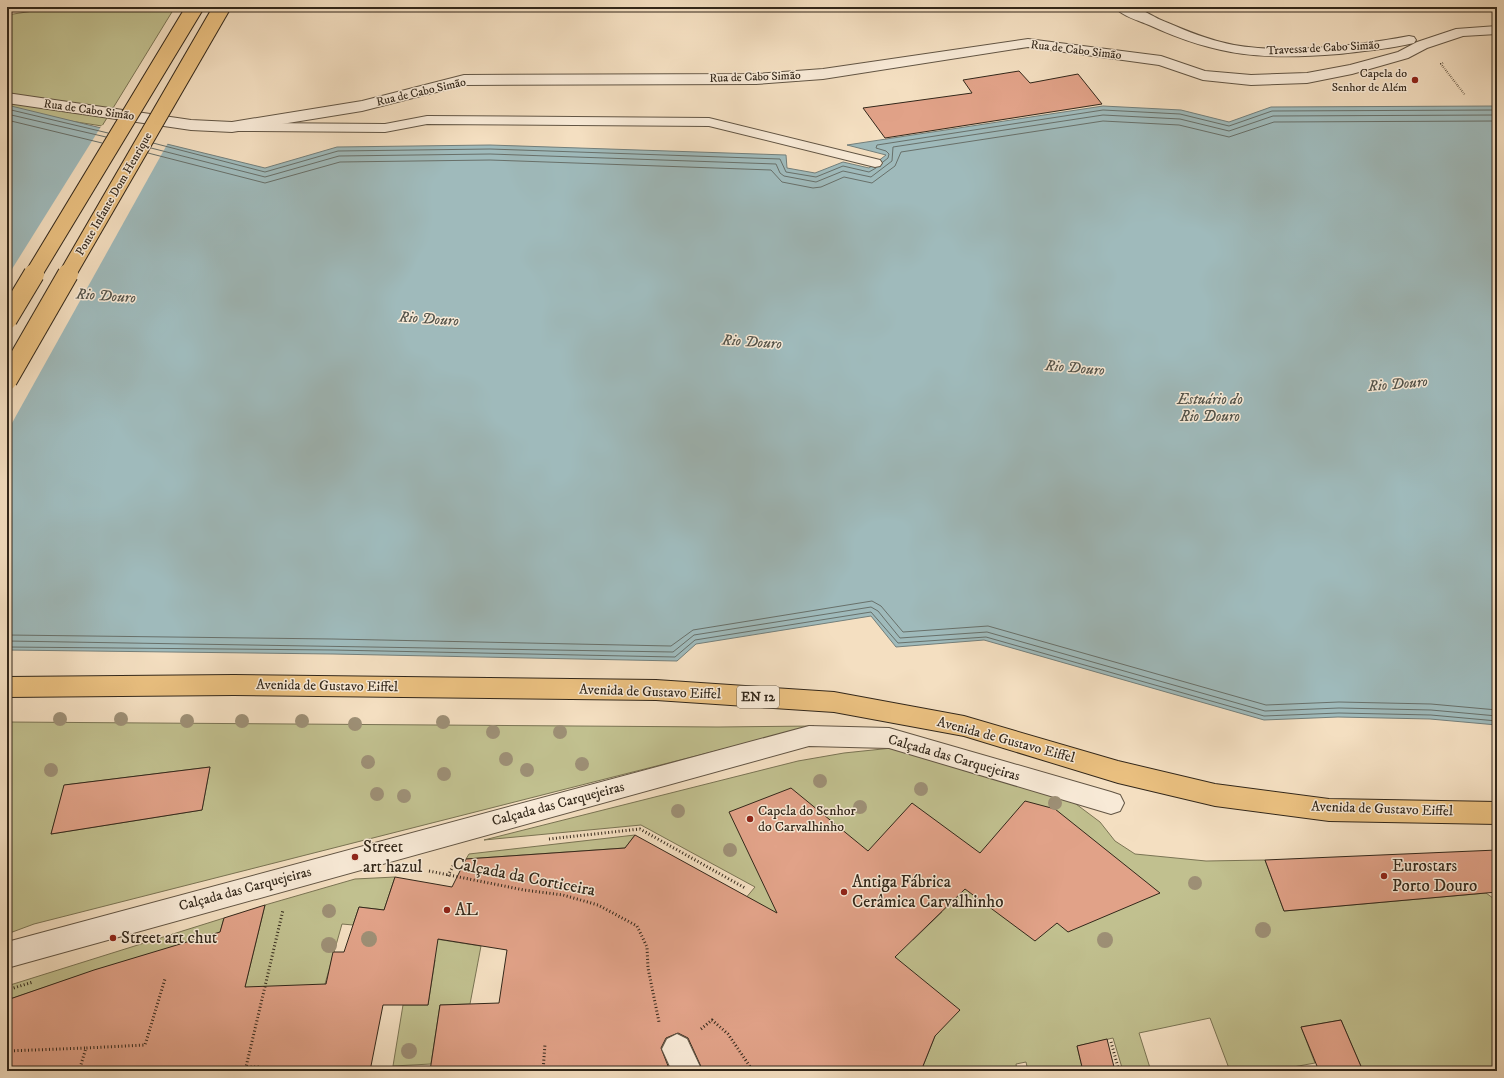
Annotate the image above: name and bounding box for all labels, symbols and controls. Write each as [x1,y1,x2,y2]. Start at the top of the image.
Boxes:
street label: Rua de Cabo Simão [1030,37,1122,63]
street label: Travessa de Cabo Simão [1266,38,1380,58]
place label: Capela do Senhor de Além [1332,66,1407,95]
street label: Rua de Cabo Simão [709,68,801,86]
street label: Rua de Cabo Simão [375,74,467,110]
marker: Capela do Senhor de Além [1410,75,1420,85]
street label: Rua de Cabo Simão [43,96,135,124]
street label: Ponte Infante Dom Henrique [73,130,155,258]
water label: Rio Douro [75,284,137,308]
water label: Rio Douro [398,307,460,331]
water label: Rio Douro [721,330,783,354]
water label: Rio Douro [1043,356,1106,380]
water label: Rio Douro [1366,372,1429,396]
water label: Estuário do Rio Douro [1176,390,1243,426]
street label: Avenida de Gustavo Eiffel [256,676,399,696]
street label: Avenida de Gustavo Eiffel [579,681,722,704]
road number: EN 12 [737,686,779,708]
street label: Avenida de Gustavo Eiffel [935,713,1078,767]
street label: Calçada das Carquejeiras [886,731,1022,786]
street label: Calçada das Carquejeiras [490,778,627,830]
street label: Avenida de Gustavo Eiffel [1311,798,1454,821]
place label: Capela do Senhor do Carvalhinho [758,802,857,836]
marker: Capela do Senhor do Carvalhinho [745,814,755,824]
place label: Street art hazul [363,836,422,878]
marker: Street art hazul [350,852,360,862]
street label: Calçada da Corticeira [451,852,598,902]
place label: Eurostars Porto Douro [1392,855,1477,897]
street label: Calçada das Carquejeiras [177,863,314,915]
place label: Antiga Fábrica Cerâmica Carvalhinho [852,871,1003,913]
marker: Eurostars Porto Douro [1379,871,1389,881]
marker: Antiga Fábrica Cerâmica Carvalhinho [839,887,849,897]
place label: AL [455,899,478,921]
marker: AL [442,905,452,915]
place label: Street art chut [121,927,218,949]
marker: Street art chut [108,933,118,943]

